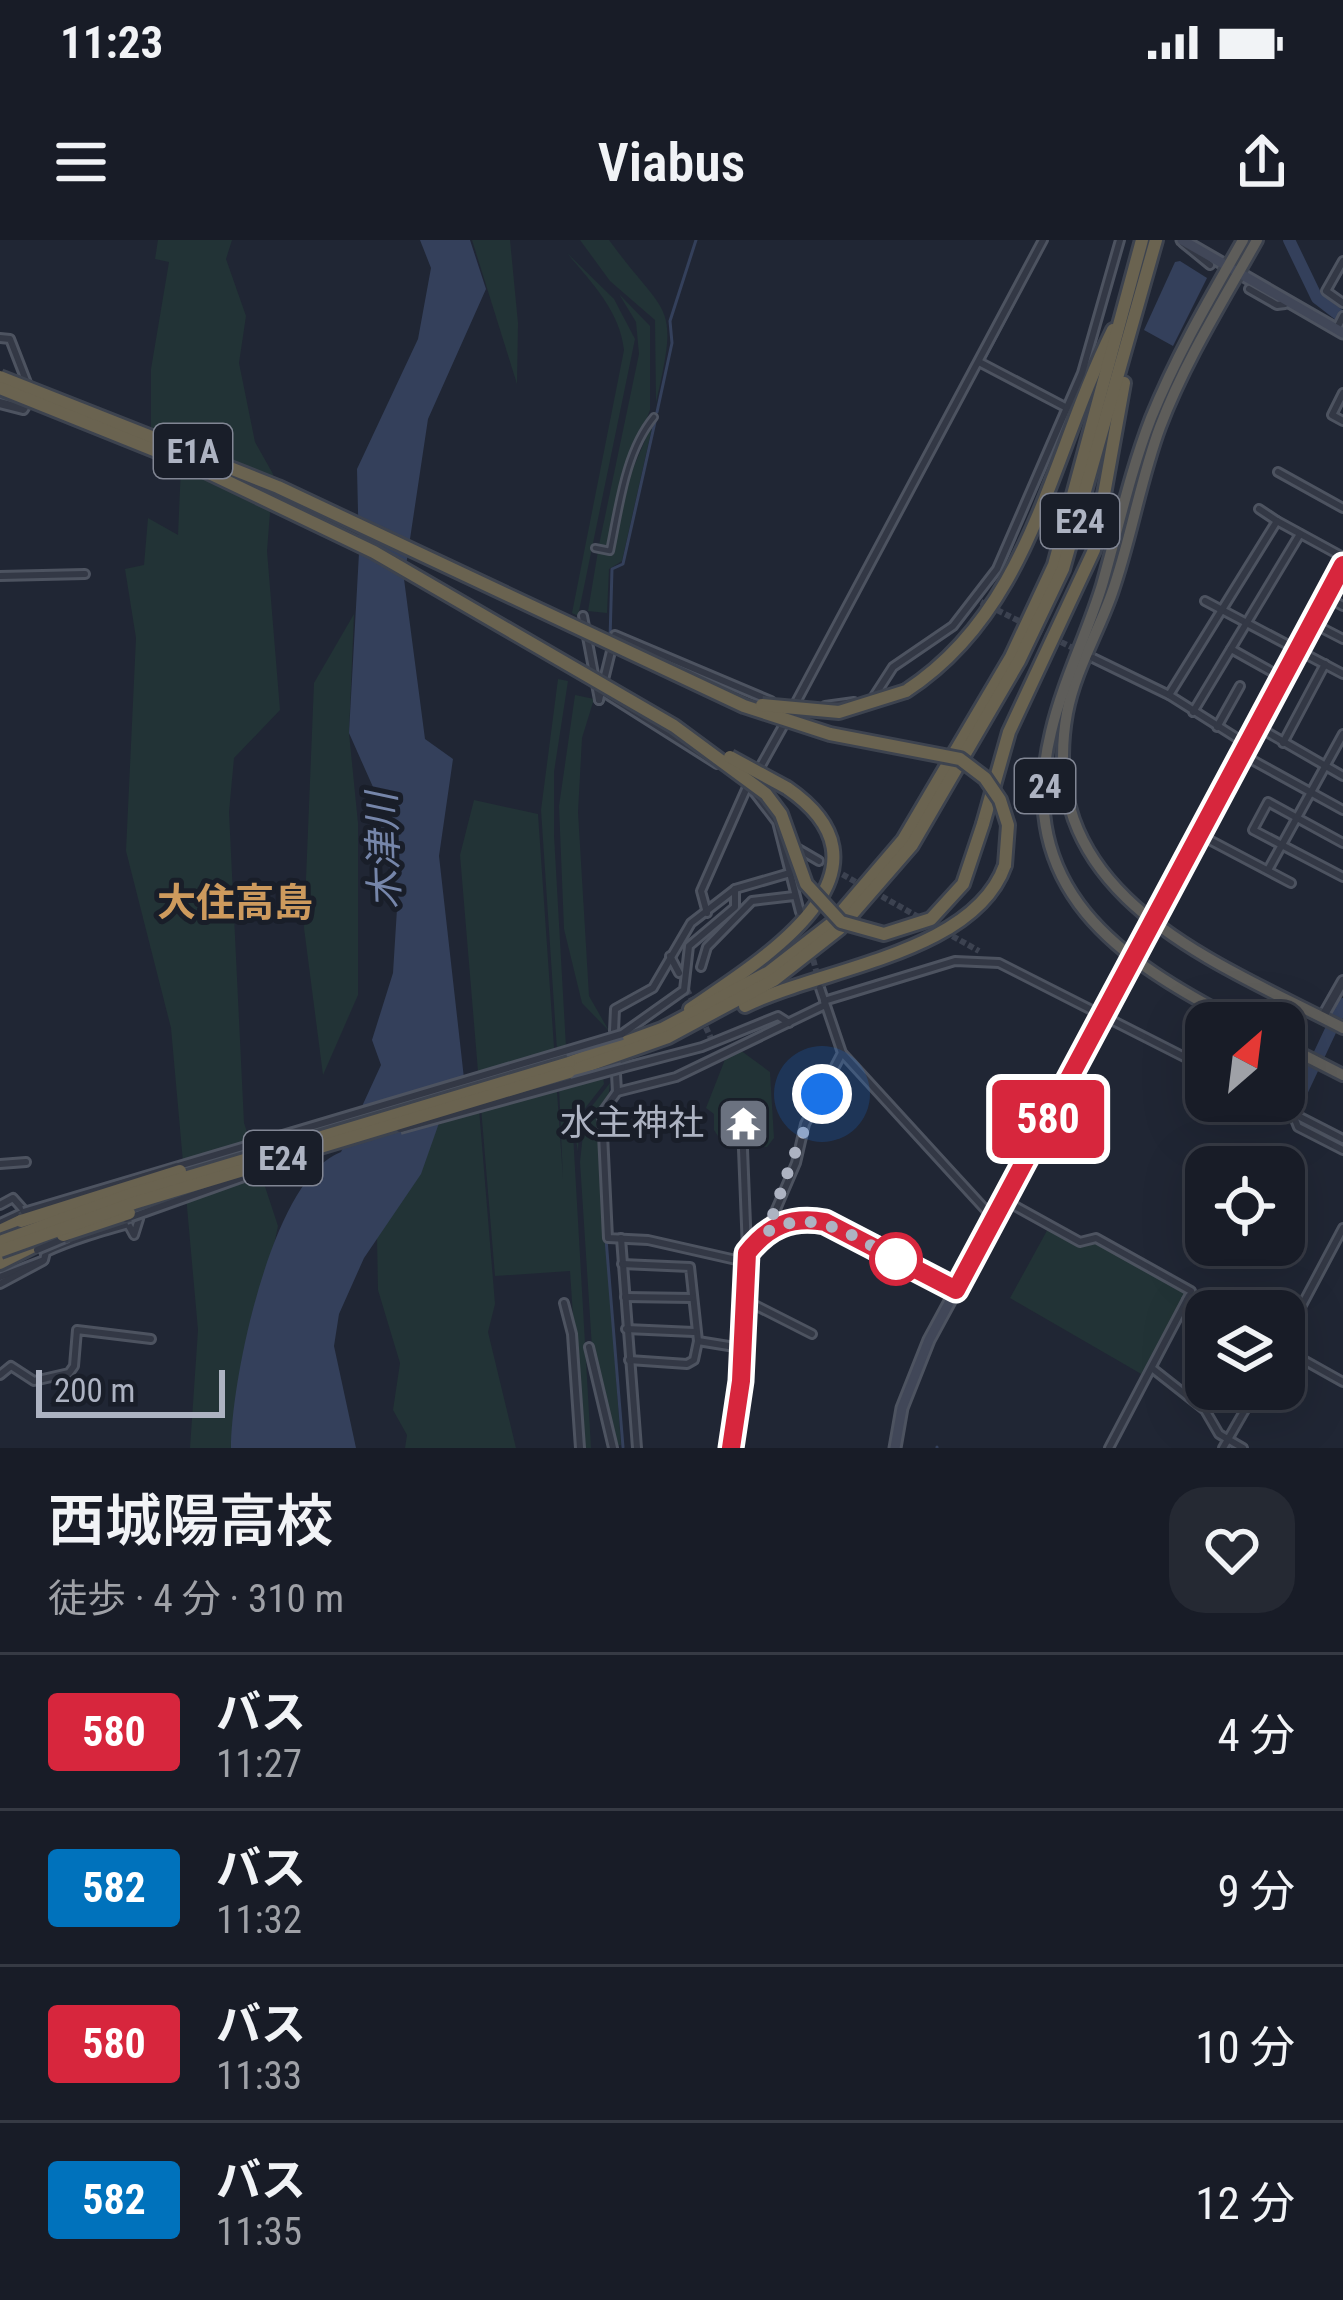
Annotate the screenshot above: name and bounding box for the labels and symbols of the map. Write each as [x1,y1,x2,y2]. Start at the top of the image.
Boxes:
road number: E1A [154,424,232,478]
road number: E24 [1041,494,1119,548]
road number: 24 [1015,759,1075,813]
water label: 木津川 [359,788,409,910]
district label: 大住高島 [157,880,313,926]
north arrow [1185,1002,1305,1122]
your location [792,1064,852,1124]
line badge: 580 [979,1080,1117,1158]
temple icon: 水主神社 [715,1095,771,1151]
place label: 水主神社 [560,1102,704,1144]
road number: E24 [244,1131,322,1185]
unlabelled marker [871,1234,921,1284]
scale bar [36,1364,225,1417]

